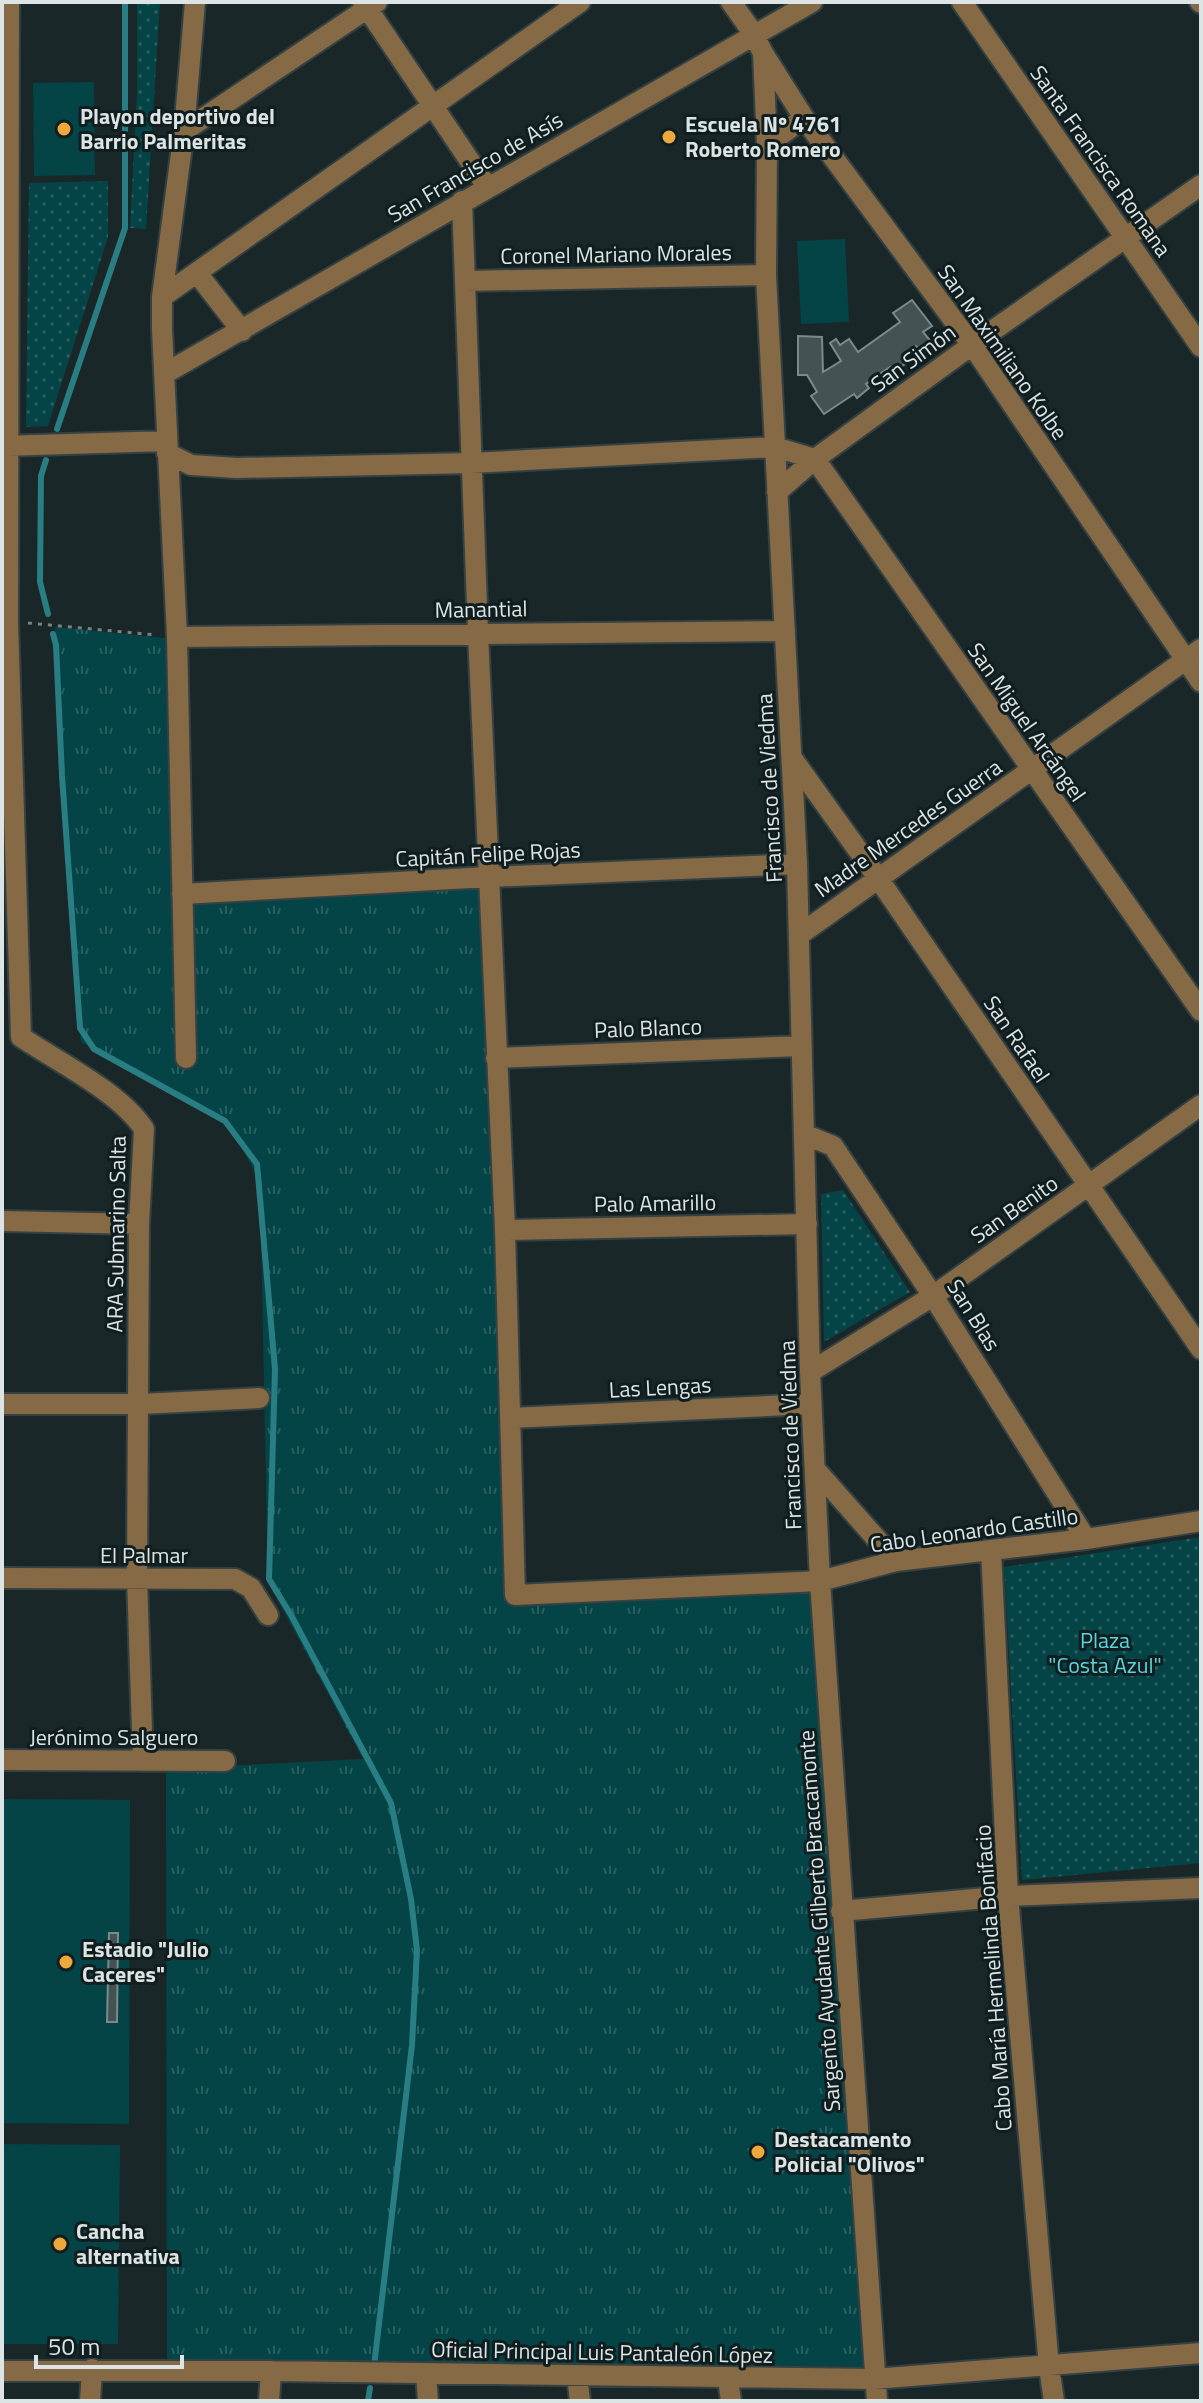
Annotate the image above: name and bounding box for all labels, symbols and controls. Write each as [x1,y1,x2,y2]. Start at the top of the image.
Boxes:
street label: Santa Francisca Romana [1022,58,1180,264]
place label: Playon deportivo del Barrio Palmeritas [80,99,275,158]
street label: San Francisco de Asís [381,103,569,231]
place label: Escuela Nº 4761 Roberto Romero [685,107,841,166]
marker: Playon deportivo del Barrio Palmeritas [55,120,73,138]
marker: Escuela Nº 4761 Roberto Romero [660,128,678,146]
street label: Coronel Mariano Morales [500,235,732,273]
street label: San Maximiliano Kolbe [929,257,1077,447]
street label: San Simón [863,315,963,401]
street label: Manantial [434,591,528,627]
street label: San Miguel Arcángel [959,636,1095,808]
street label: Francisco de Viedma [747,692,791,884]
street label: Madre Mercedes Guerra [807,750,1009,906]
street label: Capitán Felipe Rojas [394,832,582,876]
street label: San Rafael [975,989,1059,1089]
street label: Palo Blanco [593,1009,703,1047]
street label: ARA Submarino Salta [97,1135,135,1333]
street label: San Benito [963,1166,1065,1252]
street label: Palo Amarillo [594,1185,716,1221]
street label: San Blas [939,1272,1009,1358]
street label: Francisco de Viedma [770,1340,810,1530]
street label: Las Lengas [608,1367,712,1407]
street label: Cabo Leonardo Castillo [868,1499,1080,1561]
street label: El Palmar [100,1538,188,1572]
park label: Plaza "Costa Azul" [1048,1623,1162,1682]
street label: Jerónimo Salguero [30,1720,198,1754]
street label: Sargento Ayudante Gilberto Braccamonte [789,1729,849,2113]
street label: Cabo María Hermelinda Bonifacio [965,1824,1021,2132]
place label: Estadio "Julio Caceres" [82,1932,209,1991]
marker: Estadio "Julio Caceres" [57,1953,75,1971]
place label: Destacamento Policial "Olivos" [774,2122,925,2181]
marker: Destacamento Policial "Olivos" [749,2143,767,2161]
place label: Cancha alternativa [76,2214,180,2273]
marker: Cancha alternativa [51,2235,69,2253]
scale bar [36,2319,182,2369]
text: 50 m [48,2328,100,2364]
street label: Oficial Principal Luis Pantaleón López [431,2332,773,2372]

